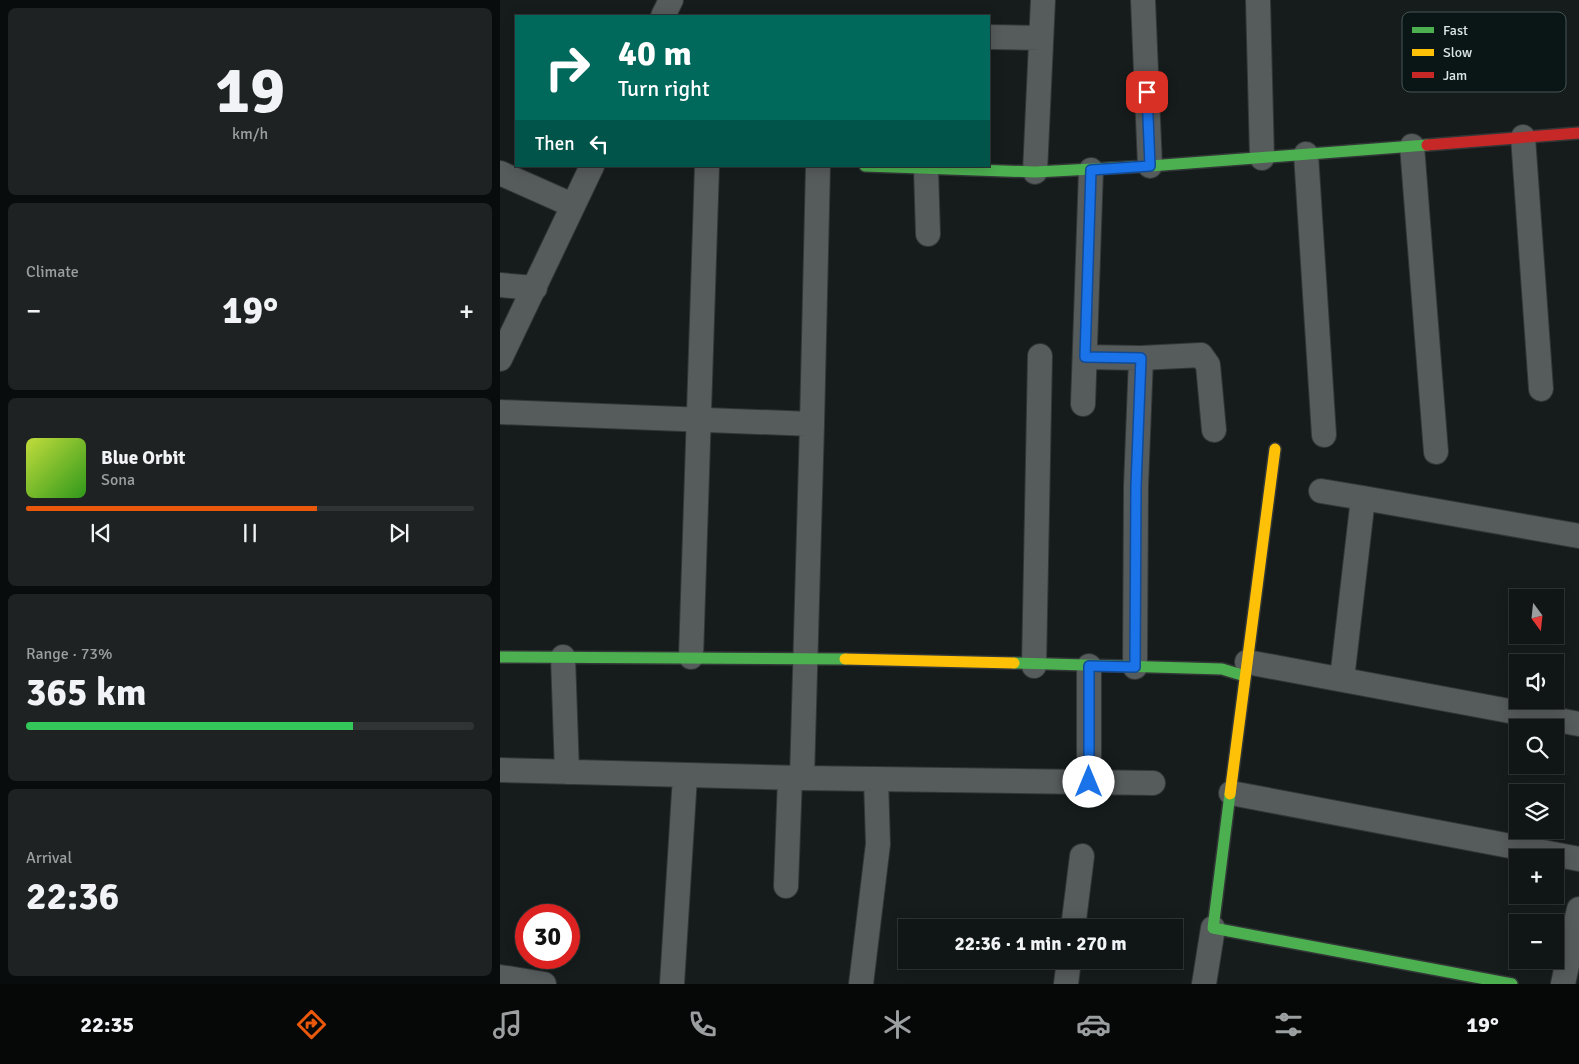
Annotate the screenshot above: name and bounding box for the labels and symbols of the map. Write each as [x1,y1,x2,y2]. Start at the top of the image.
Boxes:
legend [1402,12,1566,92]
text: Fast [1443,22,1468,39]
text: Slow [1443,44,1472,61]
text: Jam [1443,67,1467,84]
pin [1126,71,1168,113]
north arrow [1509,589,1564,644]
position arrow [1062,755,1114,807]
speed limit sign: 30 [515,904,580,969]

